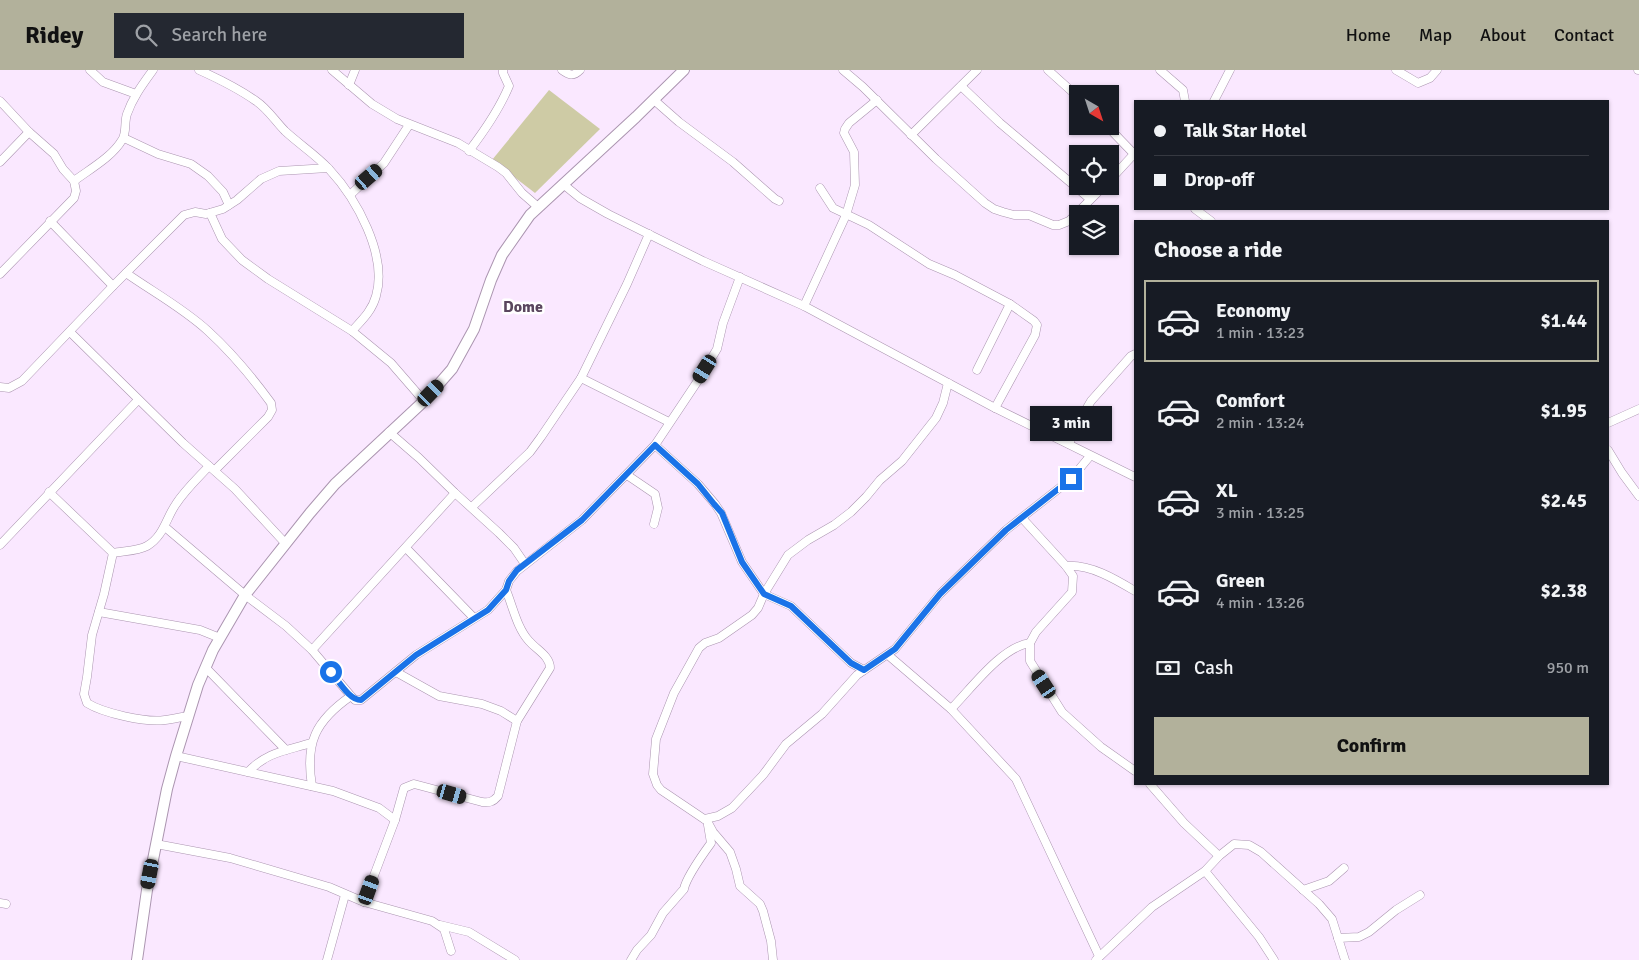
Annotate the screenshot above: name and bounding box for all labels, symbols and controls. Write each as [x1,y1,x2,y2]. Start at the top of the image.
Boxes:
search box [114,13,464,58]
text: Ridey [25,20,84,50]
icon: search [132,21,160,49]
text: Search here [172,23,267,47]
text: Home [1346,24,1391,46]
text: Map [1419,24,1452,46]
text: About [1480,24,1526,46]
text: Contact [1554,24,1614,46]
north arrow [1069,85,1119,135]
map controls [1069,85,1119,255]
text: Talk Star Hotel [1184,119,1307,143]
button: locate [1069,145,1119,195]
car [352,161,385,193]
text: Drop-off [1184,168,1254,192]
button: layers [1069,205,1119,255]
text: Choose a ride [1154,236,1282,263]
district label: Dome [503,297,543,317]
icon: car [1156,299,1201,344]
text: Economy [1216,299,1290,323]
text: $1.44 [1541,309,1587,333]
text: 1 min · 13:23 [1216,323,1305,343]
car [690,352,719,386]
car [415,377,446,409]
icon: car [1156,389,1201,434]
text: Comfort [1216,389,1285,413]
text: $1.95 [1541,399,1587,423]
callout: 3 min [1030,406,1112,442]
text: 3 min [1052,413,1090,433]
text: 2 min · 13:24 [1216,413,1305,433]
route end [1060,468,1082,490]
icon: car [1156,479,1201,524]
text: XL [1216,479,1238,503]
text: $2.45 [1541,489,1587,513]
text: 3 min · 13:25 [1216,503,1305,523]
icon: car [1156,569,1201,614]
text: Green [1216,569,1265,593]
text: $2.38 [1541,579,1587,603]
text: 4 min · 13:26 [1216,593,1305,613]
icon: cash [1154,654,1182,682]
text: Cash [1194,656,1234,680]
text: 950 m [1547,658,1589,678]
route start [320,661,342,683]
car [1029,667,1058,701]
button: Confirm [1154,717,1589,775]
car [435,783,468,805]
car [139,858,160,890]
car [356,873,381,907]

